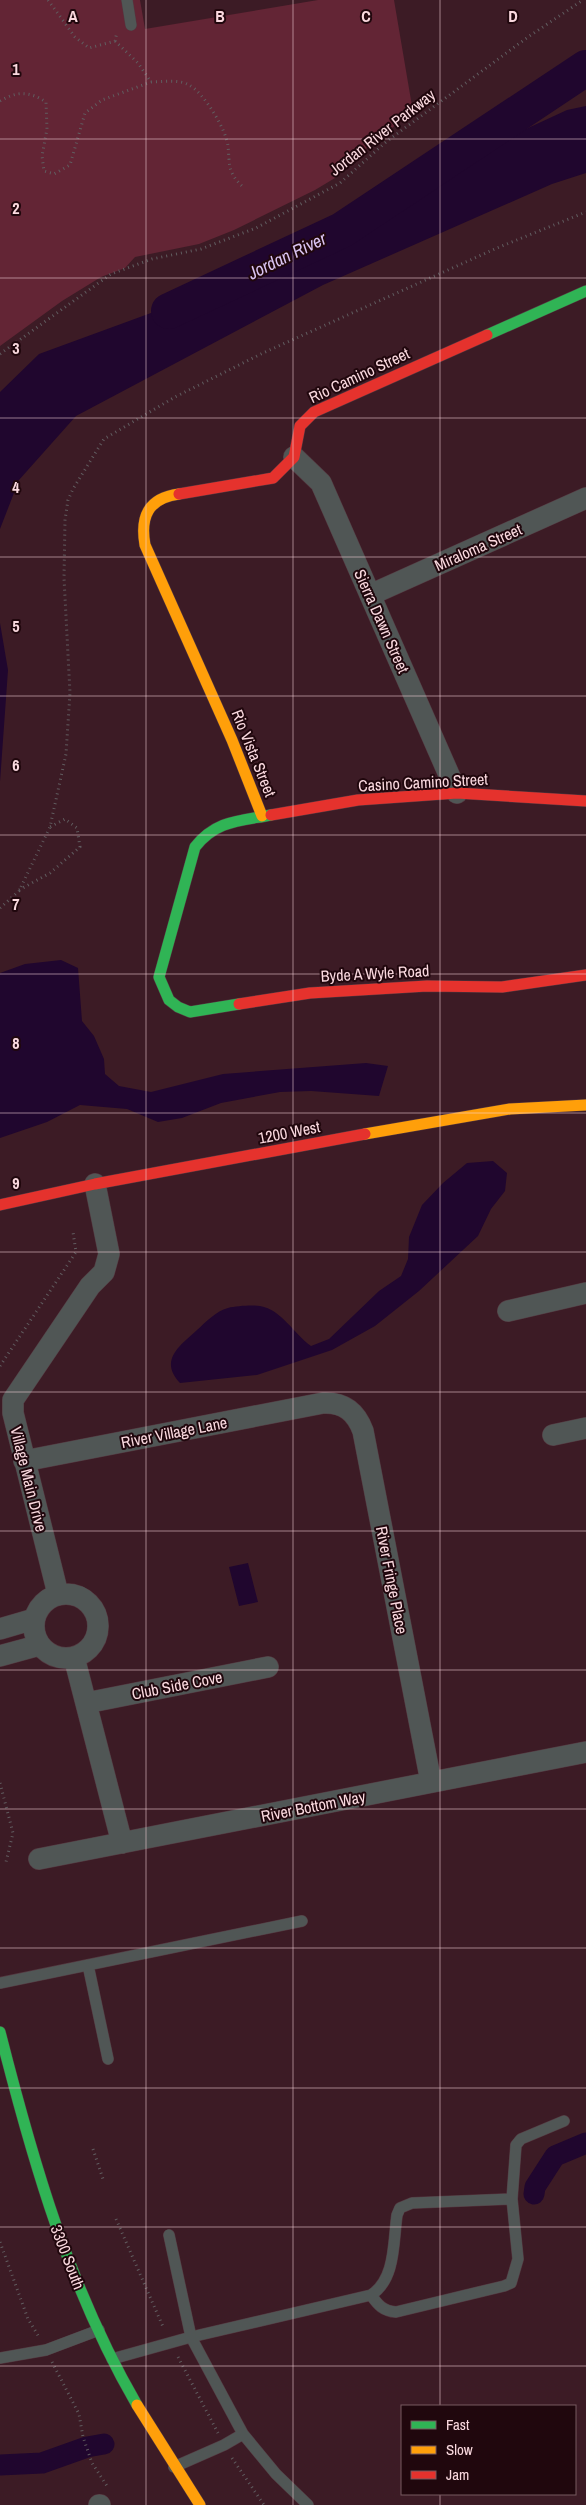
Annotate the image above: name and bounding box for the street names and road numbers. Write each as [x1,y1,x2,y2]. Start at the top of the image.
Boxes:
street label: Jordan River Parkway [324,83,440,180]
street label: Rio Camino Street [305,342,413,408]
street label: Miraloma Street [431,518,525,576]
street label: Sierra Dawn Street [349,566,415,677]
street label: Rio Vista Street [226,706,282,800]
street label: Casino Camino Street [358,768,489,796]
street label: Byde A Wyle Road [320,959,430,987]
street label: 1200 West [256,1115,322,1149]
street label: River Village Lane [119,1411,229,1453]
street label: Village Main Drive [5,1424,53,1534]
street label: River Fringe Place [371,1524,413,1636]
street label: Club Side Cove [130,1665,224,1705]
street label: River Bottom Way [259,1785,368,1827]
street label: 3300 South [46,2222,90,2292]

